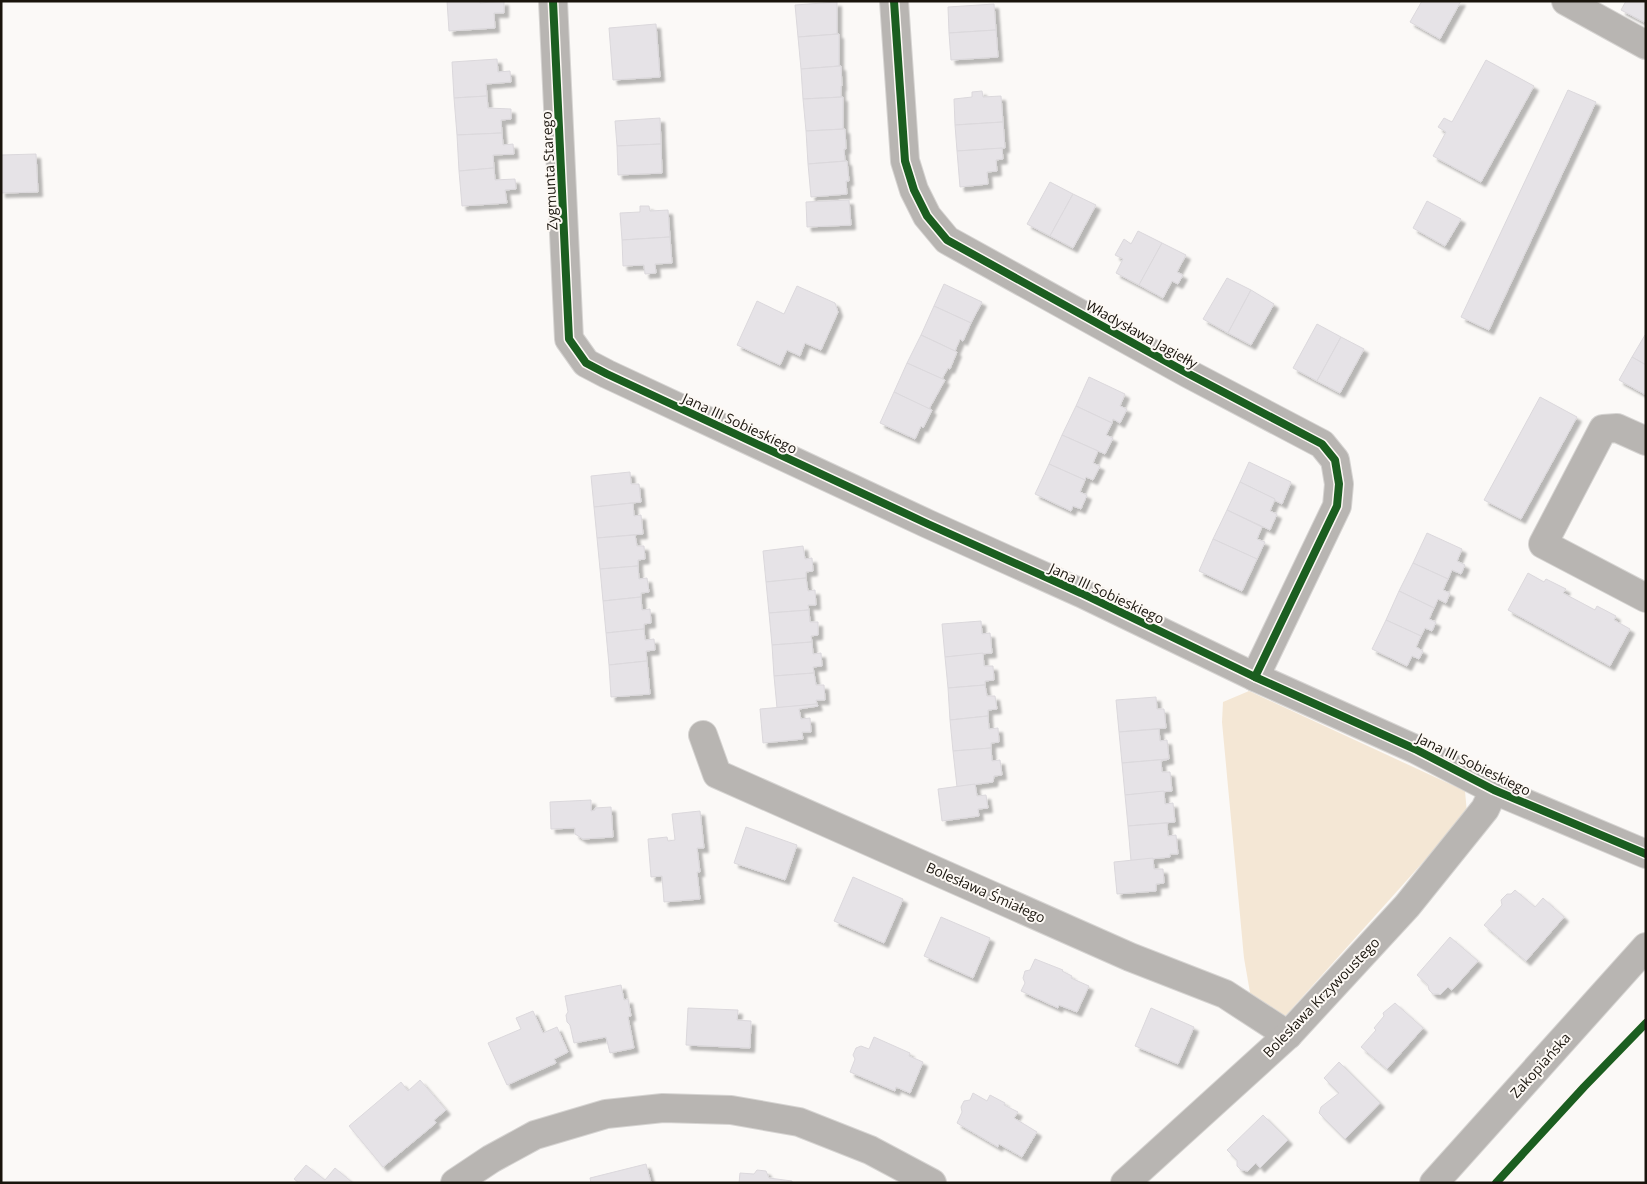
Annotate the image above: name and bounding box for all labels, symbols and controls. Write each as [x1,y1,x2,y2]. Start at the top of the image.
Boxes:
street label: Zygmunta Starego [536,111,562,231]
street label: Władysława Jagiełły [1083,295,1202,373]
street label: Jana III Sobieskiego [678,387,800,458]
street label: Jana III Sobieskiego [1045,557,1167,628]
street label: Jana III Sobieskiego [1412,727,1534,800]
street label: Bolesława Śmiałego [923,857,1049,927]
street label: Bolesława Krzywoustego [1258,933,1384,1061]
street label: Zakopiańska [1506,1028,1574,1102]

